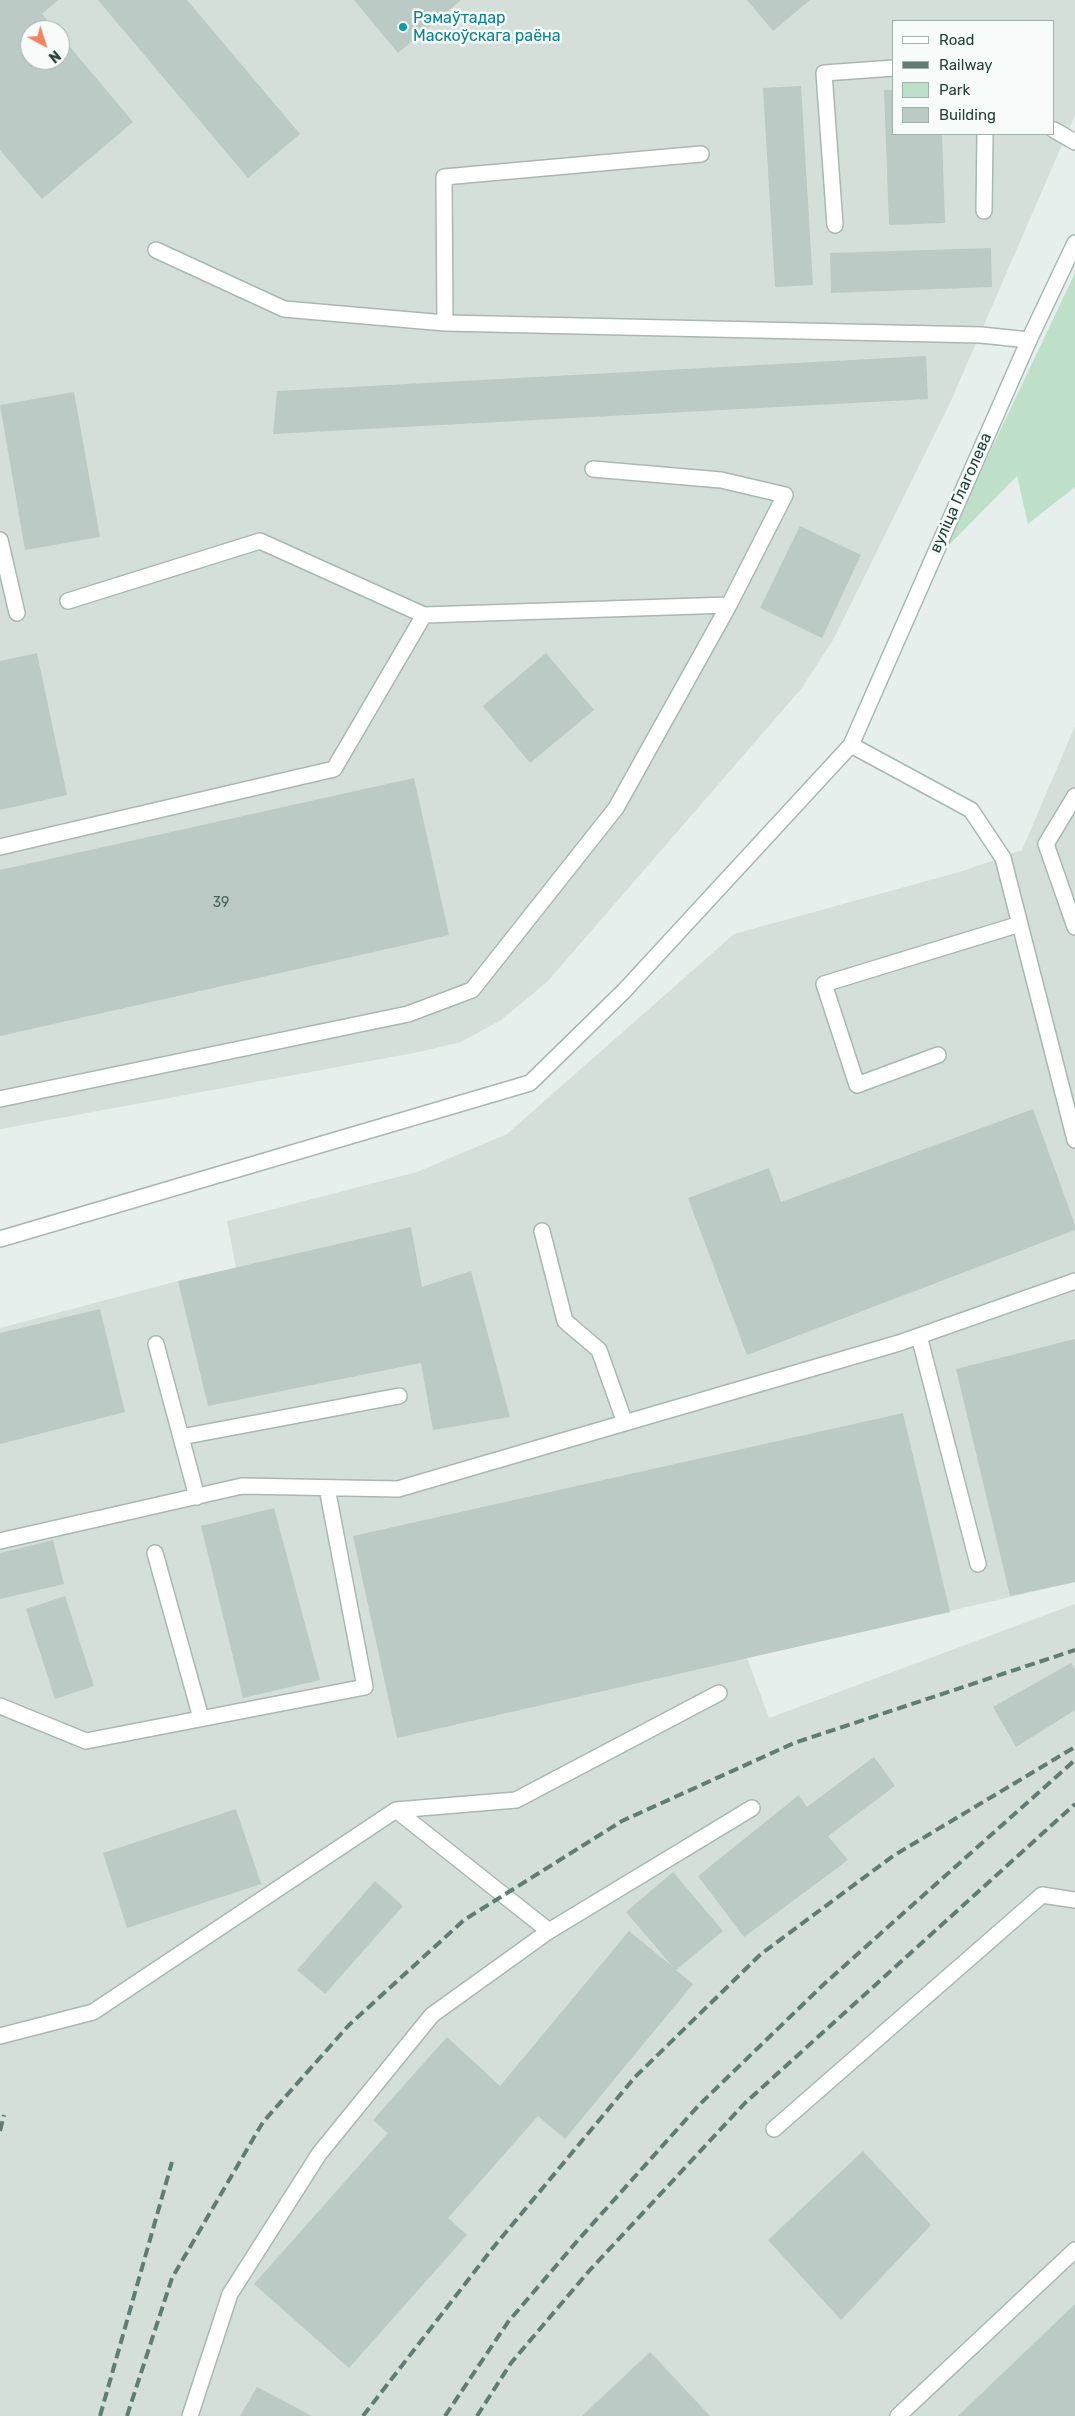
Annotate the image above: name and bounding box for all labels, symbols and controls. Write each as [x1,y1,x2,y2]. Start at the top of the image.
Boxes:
place label: Рэмаўтадар Маскоўскага раёна [413,8,561,46]
north arrow [20,20,70,70]
legend [892,20,1055,135]
marker: Рэмаўтадар Маскоўскага раёна [397,21,409,33]
text: Road [939,31,975,49]
text: N [45,46,64,66]
text: Railway [939,56,993,74]
text: Park [939,81,970,99]
text: Building [939,106,996,124]
street label: вуліца Глаголева [926,430,996,556]
house number: 39 [213,895,229,911]

